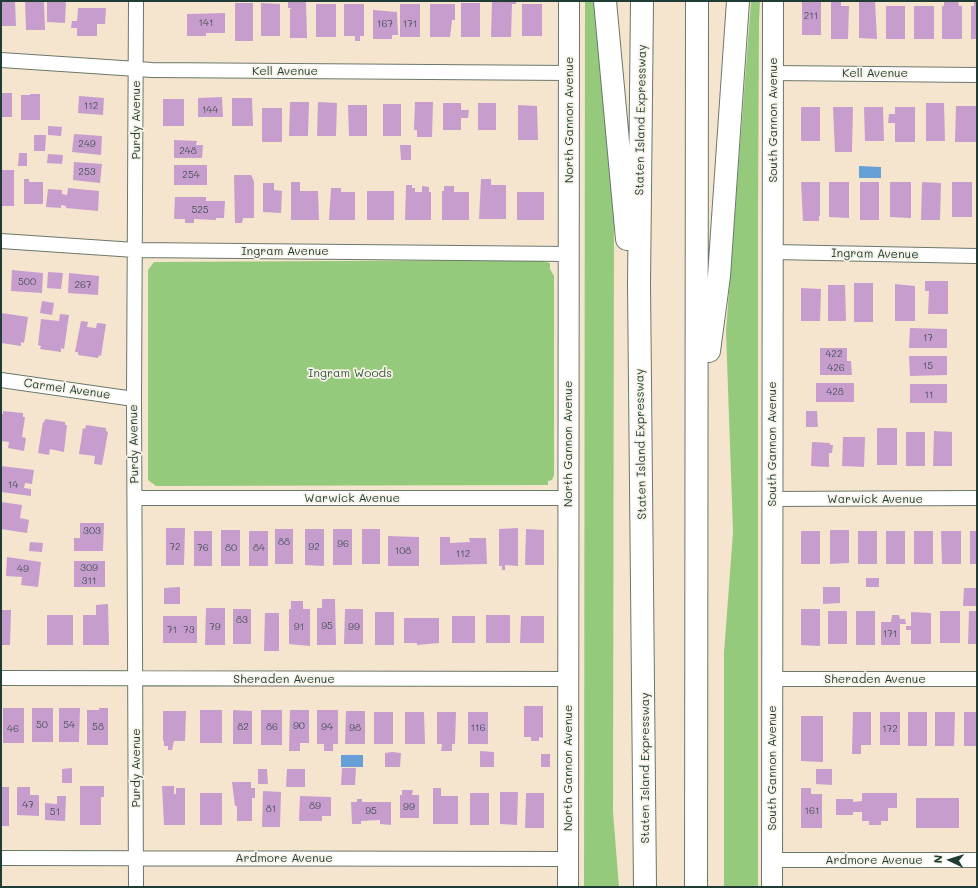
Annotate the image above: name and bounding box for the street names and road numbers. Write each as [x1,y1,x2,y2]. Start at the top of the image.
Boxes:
street label: Staten Island Expressway [632,44,650,196]
street label: North Gannon Avenue [562,57,576,183]
street label: South Gannon Avenue [766,57,780,183]
street label: Kell Avenue [252,64,318,78]
street label: Kell Avenue [842,66,908,80]
street label: Purdy Avenue [129,80,143,160]
street label: Ingram Avenue [241,244,329,258]
street label: Ingram Avenue [831,246,919,262]
street label: Staten Island Expressway [632,368,650,520]
street label: Carmel Avenue [23,376,111,402]
street label: North Gannon Avenue [561,381,575,507]
street label: South Gannon Avenue [765,381,779,507]
street label: Purdy Avenue [126,404,142,484]
street label: Warwick Avenue [304,491,400,505]
street label: Warwick Avenue [827,492,923,506]
street label: Sheraden Avenue [233,672,335,686]
street label: Sheraden Avenue [824,672,926,686]
street label: Staten Island Expressway [638,693,652,843]
street label: North Gannon Avenue [561,705,575,831]
street label: South Gannon Avenue [765,705,779,831]
street label: Purdy Avenue [129,728,143,808]
street label: Ardmore Avenue [235,851,333,865]
street label: Ardmore Avenue [825,853,923,867]

